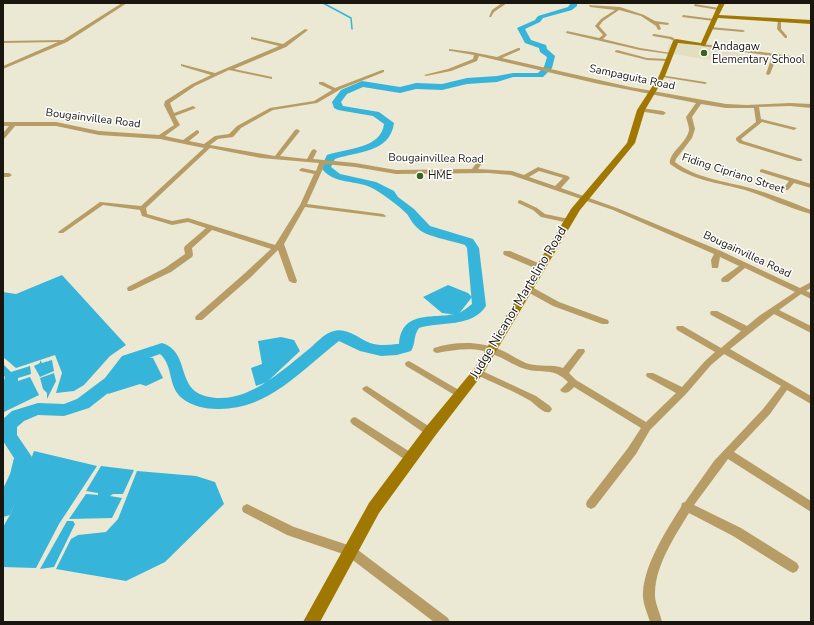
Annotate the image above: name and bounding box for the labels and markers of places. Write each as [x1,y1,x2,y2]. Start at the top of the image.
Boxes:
place label: Andagaw Elementary School [712,40,805,66]
marker: Andagaw Elementary School [699,48,709,58]
place label: HME [428,169,452,183]
marker: HME [415,171,425,181]

